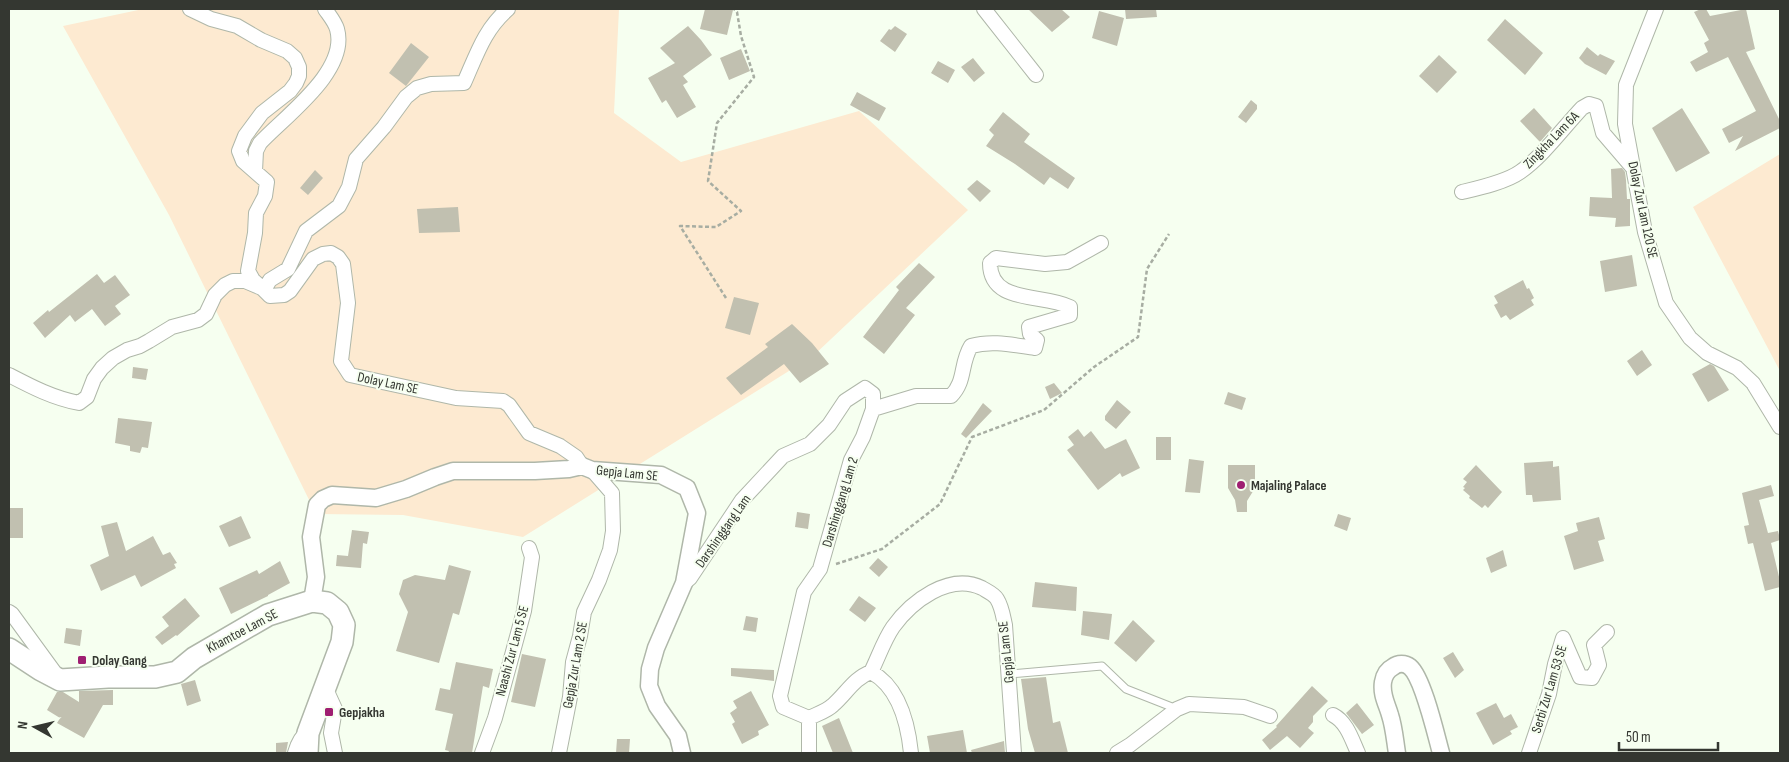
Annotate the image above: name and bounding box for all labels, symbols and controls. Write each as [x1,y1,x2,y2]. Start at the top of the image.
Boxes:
street label: Zingkha Lam 6A [1520,107,1583,172]
street label: Dolay Zur Lam 120 SE [1624,160,1662,260]
street label: Dolay Lam SE [356,368,420,398]
street label: Darshinggang Lam 2 [818,455,862,549]
street label: Gepja Lam SE [595,461,659,485]
place label: Majaling Palace [1251,477,1327,494]
marker: Majaling Palace [1235,479,1247,491]
street label: Darshinggang Lam [692,491,754,571]
street label: Naashi Zur Lam 5 SE [492,604,532,698]
street label: Khamtoe Lam SE [203,605,281,657]
street label: Gepja Zur Lam 2 SE [559,620,591,710]
street label: Gepja Lam SE [994,620,1018,684]
street label: Serbi Zur Lam 53 SE [1528,643,1571,735]
place label: Dolay Gang [92,652,147,669]
marker: Dolay Gang [76,654,88,666]
north arrow [10,702,60,752]
place label: Gepjakha [339,704,385,721]
marker: Gepjakha [323,706,335,718]
text: N [14,720,32,730]
scale bar [1619,720,1718,752]
text: 50 m [1626,728,1651,747]

